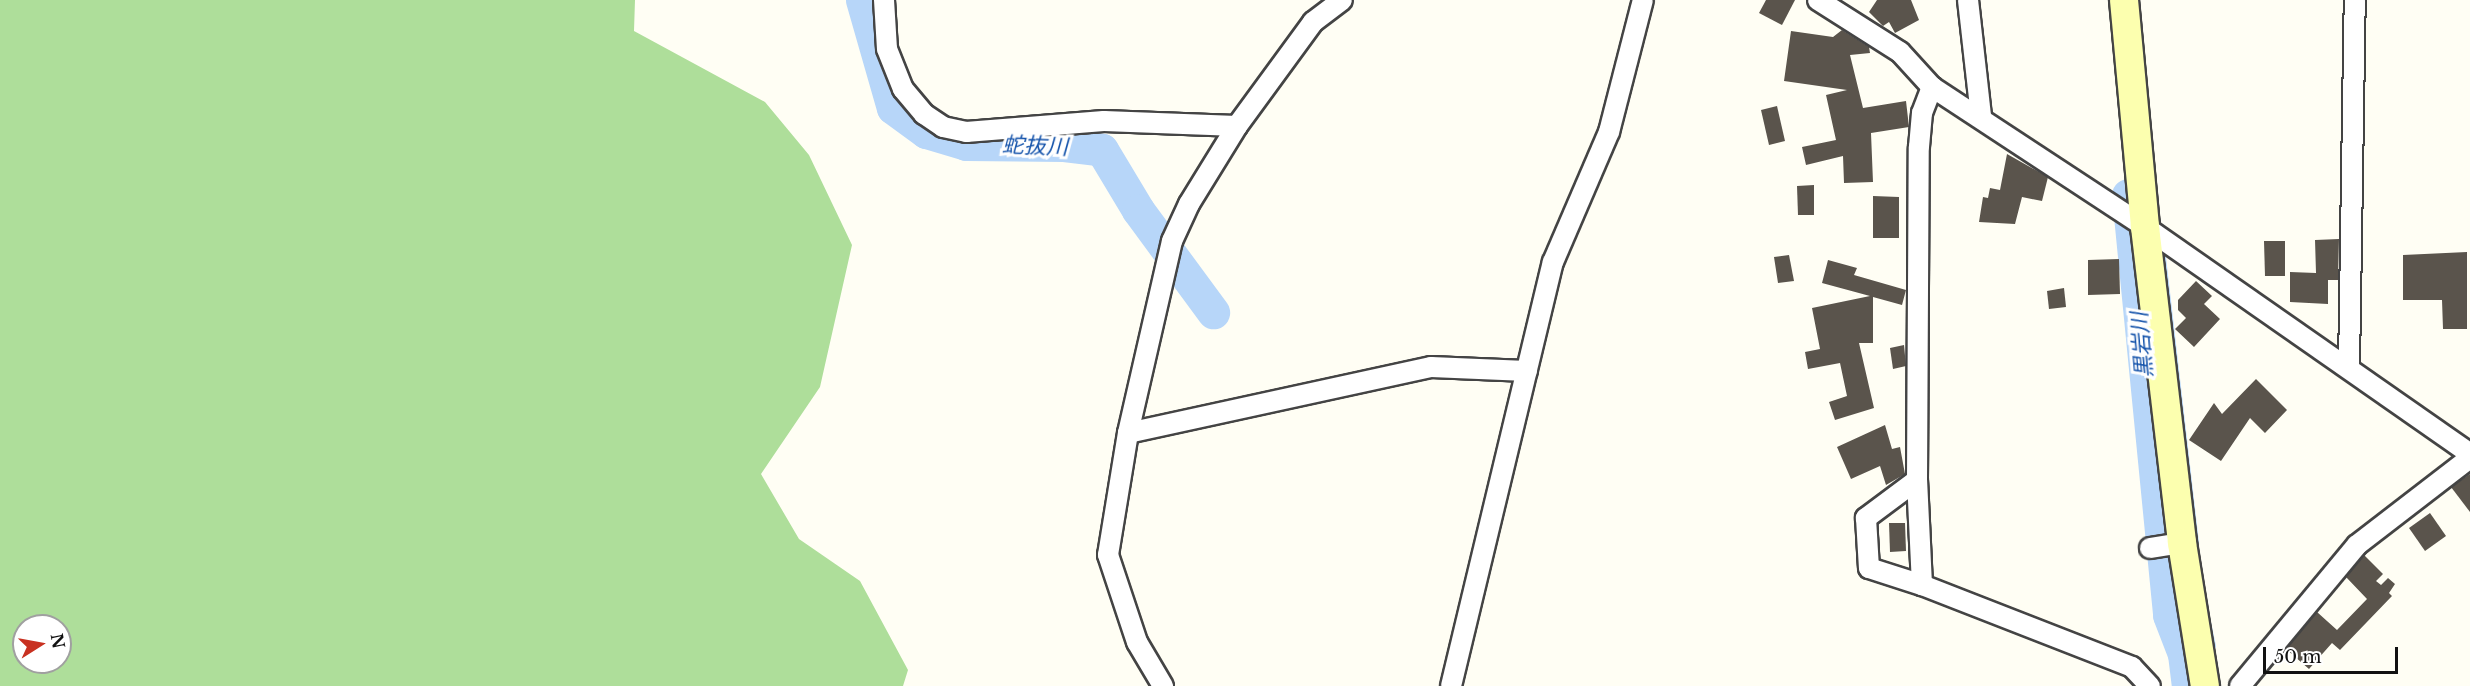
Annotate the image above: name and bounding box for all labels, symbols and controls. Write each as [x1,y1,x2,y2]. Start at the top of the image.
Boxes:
water label: 蛇抜川 [1002,132,1068,160]
water label: 黒岩川 [2126,311,2158,379]
north arrow [12,614,72,674]
text: N [46,632,69,650]
scale bar [2266,635,2401,673]
text: 50 m [2274,646,2322,668]

